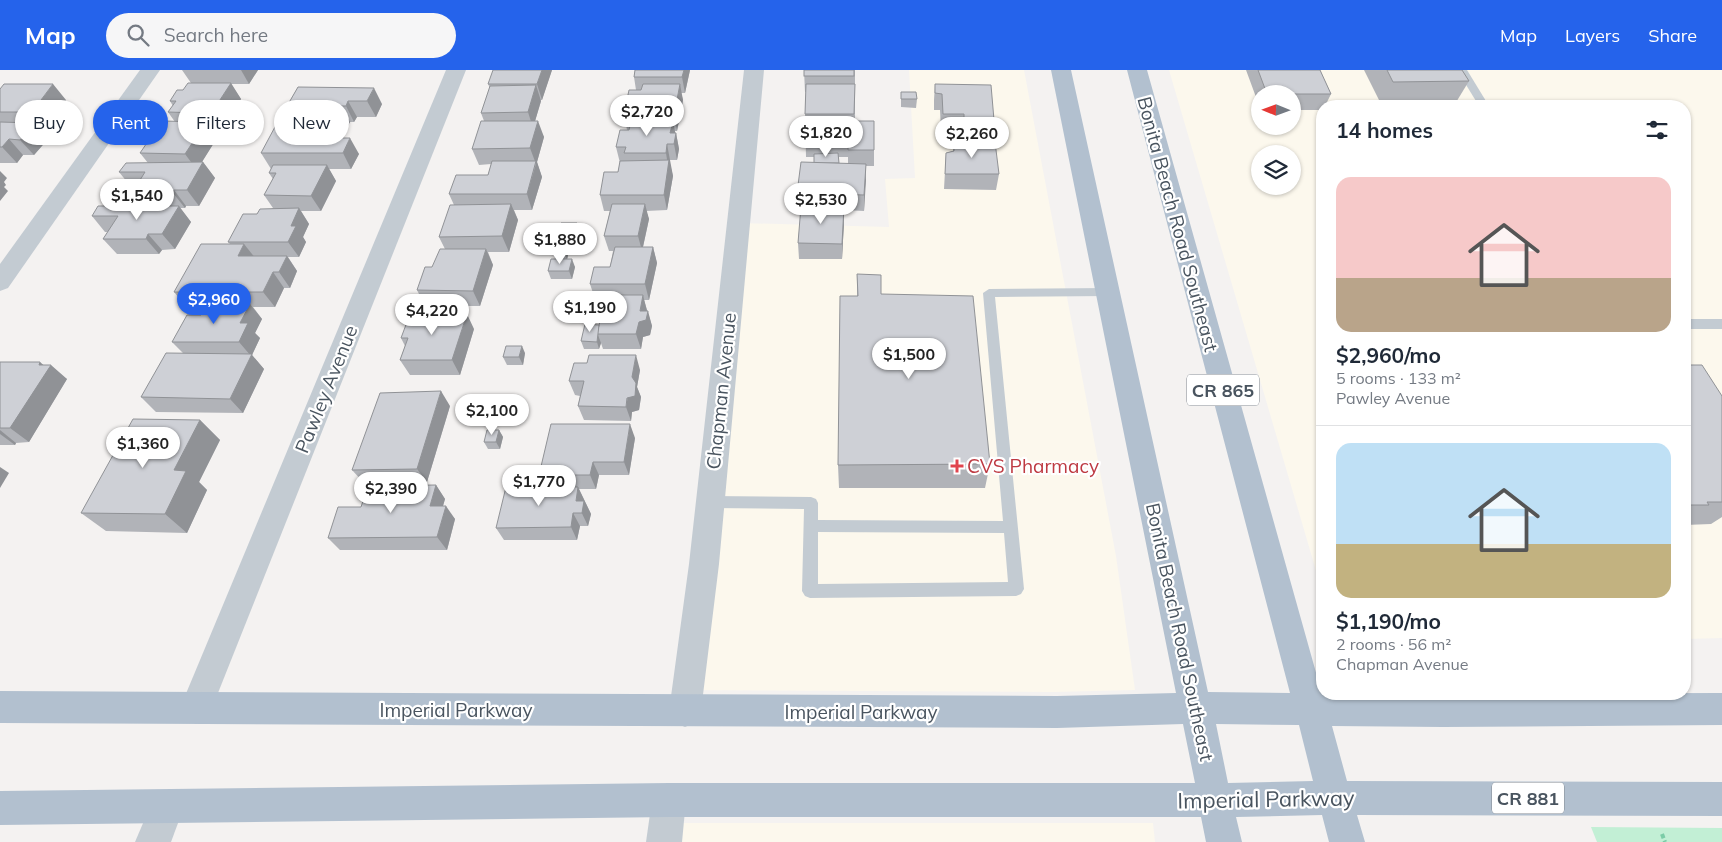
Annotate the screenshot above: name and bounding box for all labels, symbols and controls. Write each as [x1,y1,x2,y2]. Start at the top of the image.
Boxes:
search box [106,13,456,58]
text: Map [25,20,76,50]
icon: search [124,21,152,49]
text: Search here [164,23,268,47]
text: Map [1500,24,1537,47]
text: Layers [1565,24,1620,47]
text: Share [1648,24,1697,47]
north arrow [1251,85,1301,135]
map controls [1251,85,1301,195]
pin: $2,720 [606,94,688,137]
street label: Bonita Beach Road Southeast [1132,94,1224,355]
chip: Buy [15,100,83,145]
chip: Rent [93,100,168,145]
chip: Filters [178,100,264,145]
chip: New [274,100,349,145]
text: $2,720 [621,101,673,121]
pin: $1,820 [785,116,867,158]
pin: $2,260 [931,116,1013,159]
icon: filters [1643,116,1671,144]
text: 14 homes [1336,117,1433,143]
text: $1,820 [800,122,852,142]
text: $2,260 [946,123,998,143]
button: layers [1251,145,1301,195]
pin: $1,540 [96,178,178,221]
pin: $2,530 [780,182,862,225]
text: $1,540 [111,185,163,205]
text: $2,530 [795,189,847,209]
icon: home [1459,210,1549,300]
pin: $1,880 [519,222,601,265]
text: $1,880 [534,229,586,249]
pin: $2,960 [173,282,255,325]
text: $2,960 [188,289,240,309]
pin: $1,190 [549,290,631,333]
pin: $4,220 [391,294,473,336]
text: $1,190 [564,297,616,317]
text: $4,220 [406,300,458,320]
street label: Chapman Avenue [701,312,741,470]
street label: Pawley Avenue [289,322,363,456]
pin: $1,500 [868,338,950,380]
text: $2,960/mo [1336,342,1441,368]
text: $1,500 [883,344,935,364]
text: 5 rooms · 133 m² [1336,368,1461,388]
road number: CR 865 [1187,374,1259,406]
text: Pawley Avenue [1336,388,1450,408]
pin: $2,100 [451,394,533,436]
text: $2,100 [466,400,518,420]
pin: $1,360 [102,426,184,469]
text: $1,360 [117,433,169,453]
place label: CVS Pharmacy [967,454,1099,478]
marker: CVS Pharmacy [951,460,963,472]
pin: $1,770 [498,464,580,507]
text: $1,770 [513,471,565,491]
pin: $2,390 [350,472,432,514]
icon: home [1459,475,1549,565]
text: $2,390 [365,478,417,498]
street label: Bonita Beach Road Southeast [1141,501,1219,764]
text: $1,190/mo [1336,608,1441,634]
text: 2 rooms · 56 m² [1336,634,1451,654]
text: Chapman Avenue [1336,654,1468,674]
street label: Imperial Parkway [379,698,533,722]
street label: Imperial Parkway [784,700,938,724]
road number: CR 881 [1492,782,1564,814]
street label: Imperial Parkway [1177,783,1355,815]

